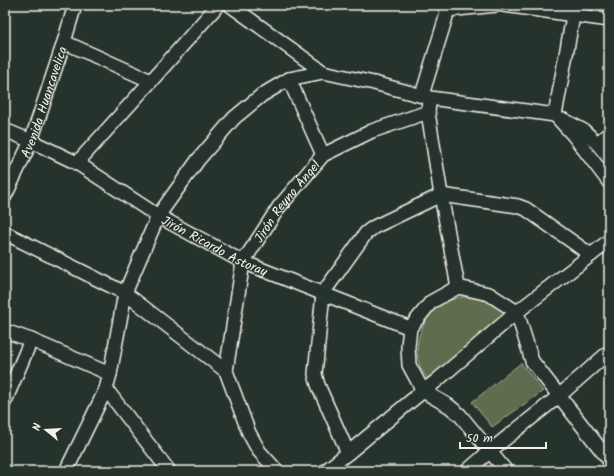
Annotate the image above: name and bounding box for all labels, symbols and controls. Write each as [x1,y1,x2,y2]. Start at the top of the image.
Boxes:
street label: Avenida Huancavelica [16,44,74,162]
street label: Jirón Reyno Ángel [249,156,326,247]
street label: Jirón Ricardo Astoray [157,211,271,283]
north arrow [26,410,66,450]
text: N [28,421,47,433]
scale bar [460,424,546,450]
text: 50 m [466,429,493,448]

